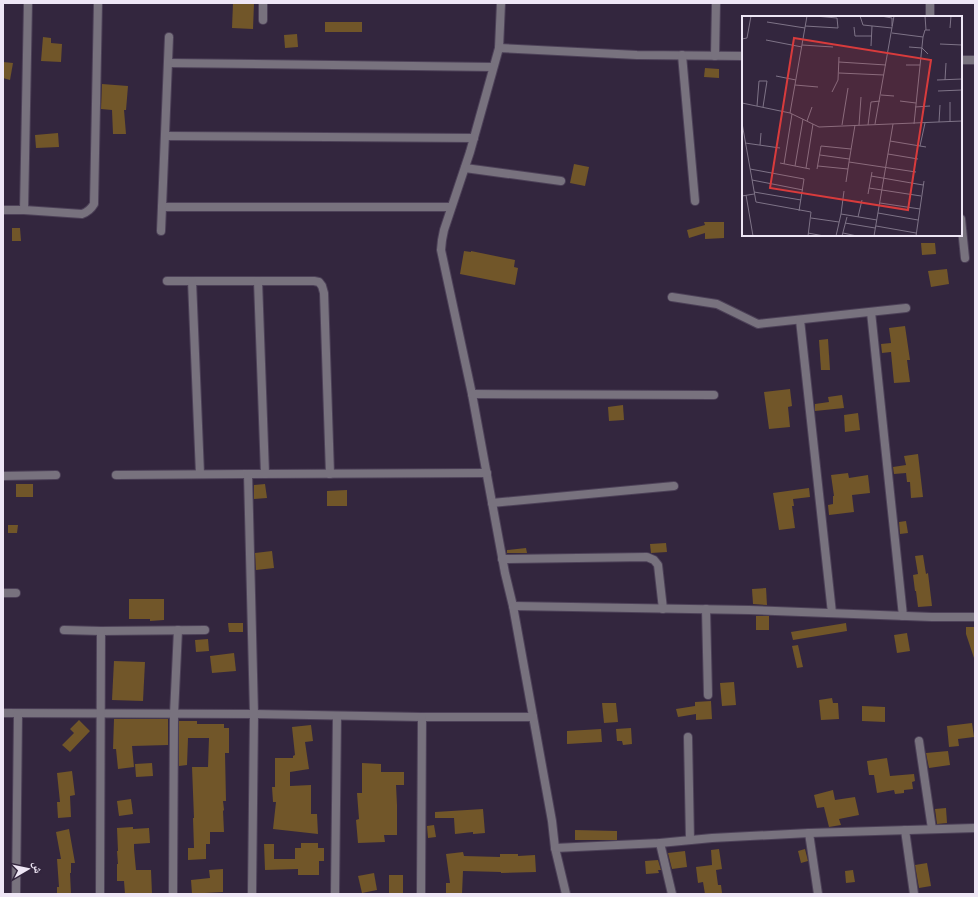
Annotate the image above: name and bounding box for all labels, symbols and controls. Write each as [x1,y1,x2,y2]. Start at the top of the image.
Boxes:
inset map [742,16,962,236]
north arrow [8,849,48,889]
text: ش [29,861,46,875]

